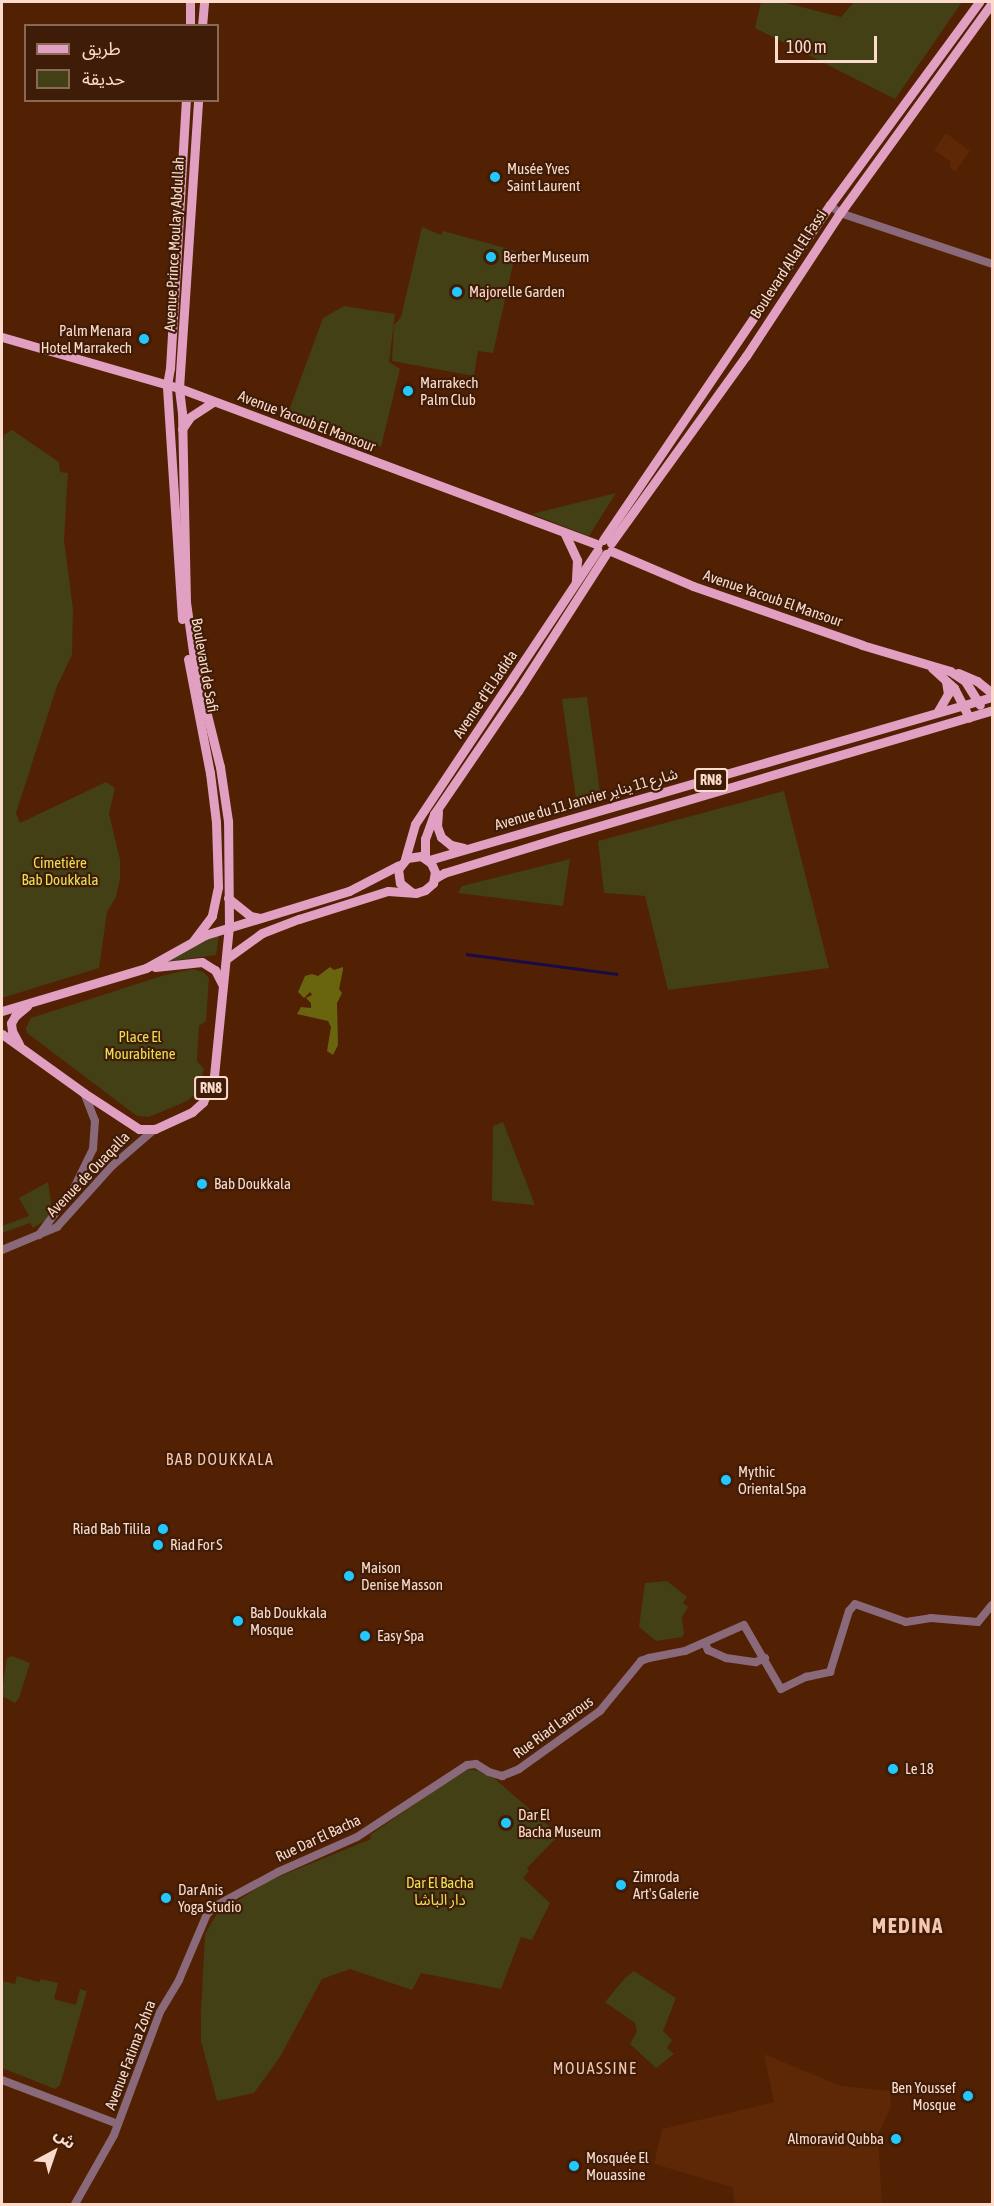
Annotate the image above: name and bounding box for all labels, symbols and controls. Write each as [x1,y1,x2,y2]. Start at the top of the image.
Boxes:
legend [24,24,219,102]
scale bar [778,24,880,62]
text: 100 m [786,36,827,57]
text: طريق [82,38,121,59]
text: حديقة [82,68,125,89]
street label: Avenue Prince Moulay Abdullah [160,156,188,332]
place label: Musée Yves Saint Laurent [507,159,580,194]
marker: Musée Yves Saint Laurent [488,170,502,184]
street label: Boulevard Allal El Fassi [746,206,830,322]
place label: Berber Museum [503,248,589,266]
marker: Berber Museum [484,250,498,264]
place label: Majorelle Garden [469,283,565,301]
marker: Majorelle Garden [450,285,464,299]
place label: Palm Menara Hotel Marrakech [41,321,132,356]
marker: Palm Menara Hotel Marrakech [137,332,151,346]
place label: Marrakech Palm Club [420,373,478,408]
marker: Marrakech Palm Club [401,384,415,398]
street label: Avenue Yacoub El Mansour [236,386,378,456]
street label: Avenue Yacoub El Mansour [701,566,845,630]
street label: Boulevard de Safi [188,616,222,714]
street label: Avenue d'El Jadida [449,647,521,741]
street label: Avenue du 11 Janvier شارع 11 يناير [492,764,680,834]
road number: RN8 [693,769,729,791]
park label: Cimetière Bab Doukkala [21,853,99,888]
park label: Place El Mourabitene [104,1027,176,1062]
road number: RN8 [193,1077,229,1099]
street label: Avenue de Ouaqalla [43,1128,133,1220]
place label: Bab Doukkala [214,1175,291,1193]
marker: Bab Doukkala [195,1177,209,1191]
district label: BAB DOUKKALA [166,1449,274,1469]
place label: Mythic Oriental Spa [738,1462,806,1497]
marker: Mythic Oriental Spa [719,1473,733,1487]
place label: Riad Bab Tilila [73,1520,151,1538]
marker: Riad Bab Tilila [156,1522,170,1536]
place label: Riad For S [170,1536,223,1554]
marker: Riad For S [151,1538,165,1552]
place label: Maison Denise Masson [361,1558,443,1593]
marker: Maison Denise Masson [342,1569,356,1583]
place label: Bab Doukkala Mosque [250,1603,327,1638]
marker: Bab Doukkala Mosque [231,1614,245,1628]
place label: Easy Spa [377,1627,424,1645]
marker: Easy Spa [358,1629,372,1643]
street label: Rue Riad Laarous [509,1692,597,1762]
place label: Le 18 [905,1760,934,1778]
marker: Le 18 [886,1762,900,1776]
place label: Dar El Bacha Museum [518,1805,601,1840]
street label: Rue Dar El Bacha [273,1810,363,1866]
marker: Dar El Bacha Museum [499,1816,513,1830]
place label: Zimroda Art's Galerie [633,1867,699,1902]
park label: Dar El Bacha دار الباشا [406,1873,474,1908]
marker: Zimroda Art's Galerie [614,1878,628,1892]
place label: Dar Anis Yoga Studio [178,1880,241,1915]
marker: Dar Anis Yoga Studio [159,1891,173,1905]
district label: MEDINA [872,1912,944,1938]
street label: Avenue Fatima Zohra [101,1998,159,2112]
district label: MOUASSINE [553,2058,637,2078]
place label: Ben Youssef Mosque [891,2078,956,2113]
marker: Ben Youssef Mosque [961,2089,975,2103]
north arrow [24,2122,84,2182]
text: ش [51,2124,80,2152]
place label: Almoravid Qubba [788,2130,884,2148]
marker: Almoravid Qubba [889,2132,903,2146]
place label: Mosquée El Mouassine [586,2148,649,2183]
marker: Mosquée El Mouassine [567,2159,581,2173]

